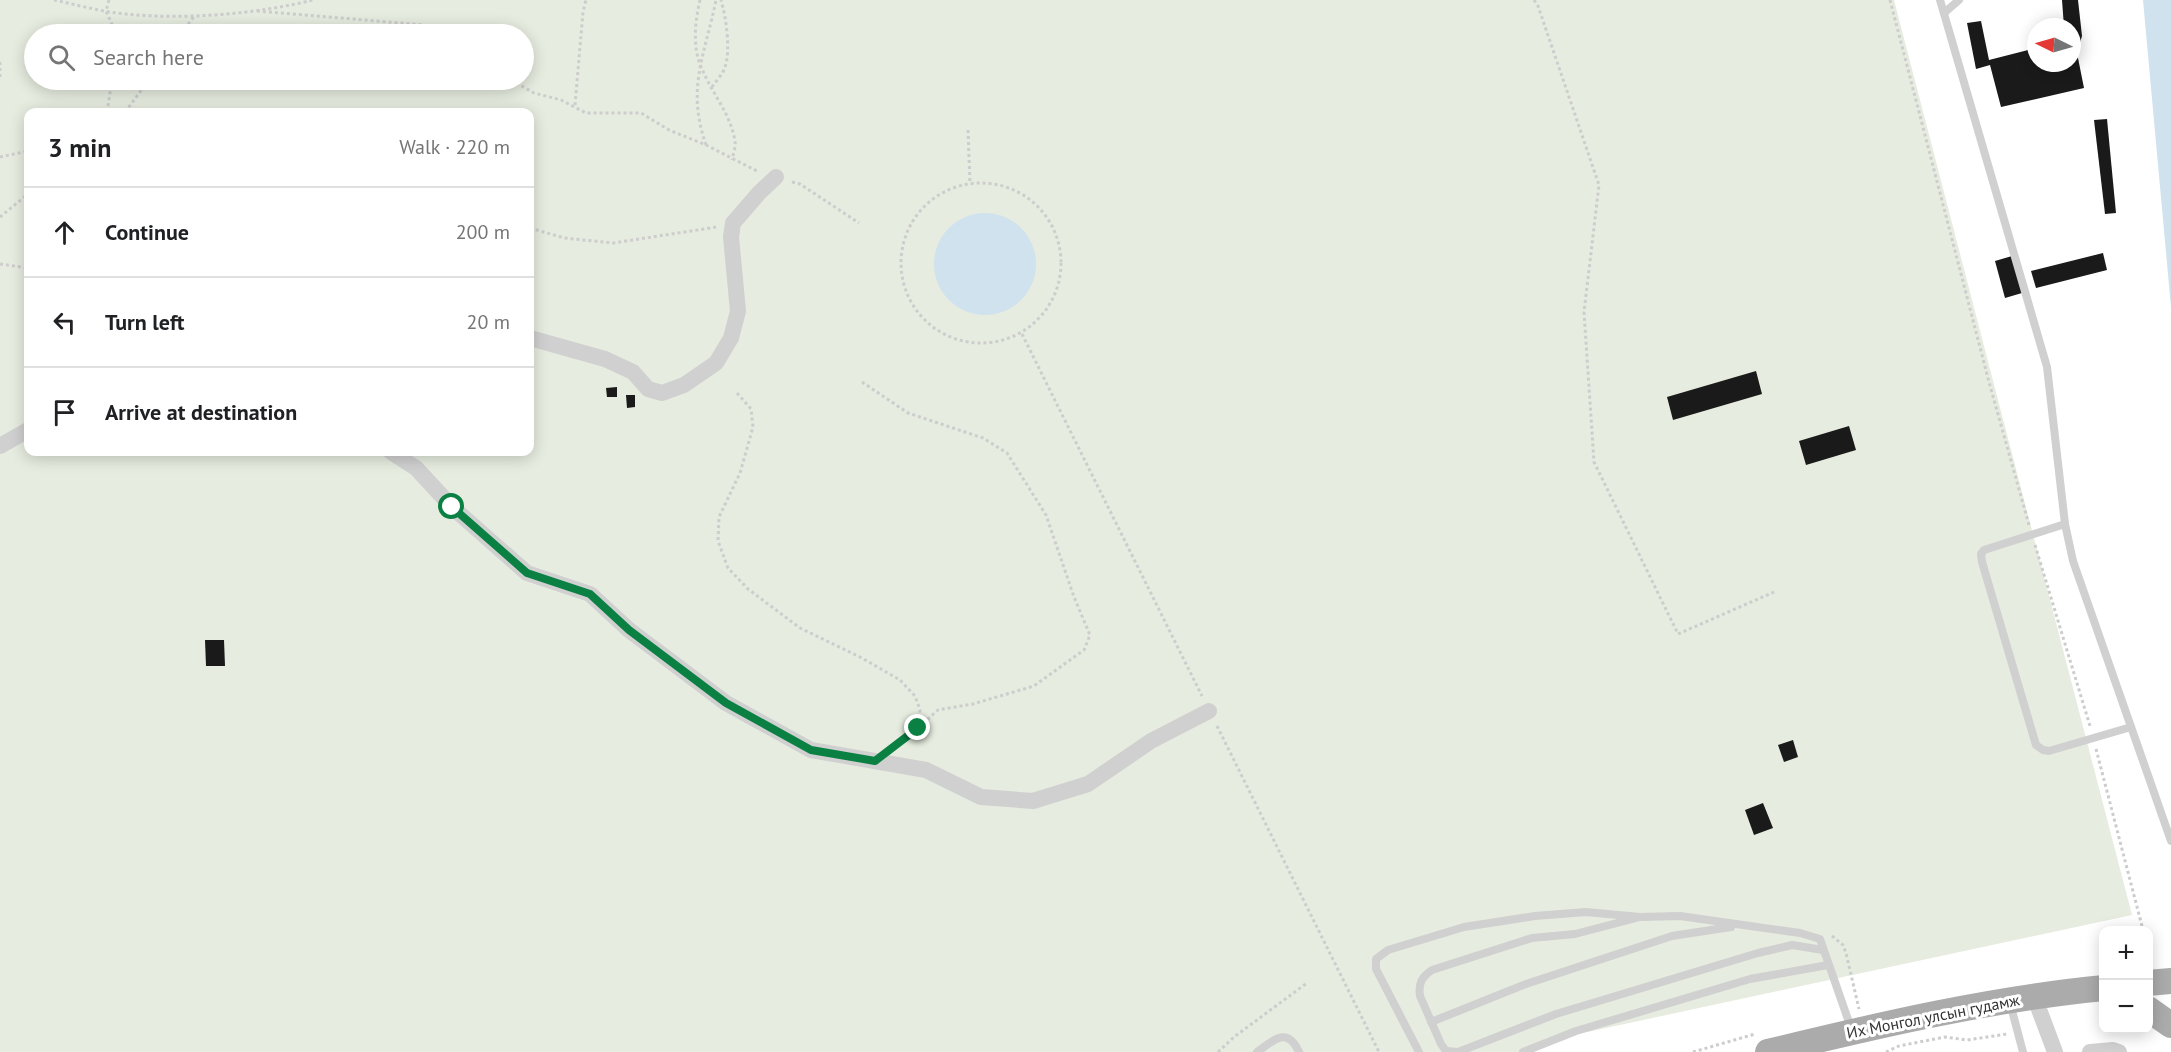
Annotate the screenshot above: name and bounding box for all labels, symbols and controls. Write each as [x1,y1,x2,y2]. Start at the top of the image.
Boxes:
north arrow [2027,18,2081,72]
search box [24,24,534,90]
icon: search [45,41,78,74]
text: Search here [93,43,204,71]
text: 3 min [48,131,111,164]
text: Walk · 220 m [399,134,510,160]
icon: ahead [48,216,81,249]
text: Continue [105,218,189,246]
text: 200 m [456,219,510,245]
icon: left [48,306,81,339]
text: Turn left [105,308,185,336]
text: 20 m [467,309,510,335]
icon: arrive [48,396,81,429]
text: Arrive at destination [105,398,297,426]
route start [438,493,464,519]
route end [904,714,930,740]
map controls [2099,926,2153,1034]
button: + [2099,926,2153,980]
button: − [2099,980,2153,1034]
street label: Их Монгол улсын гудамж [1845,989,2022,1043]

